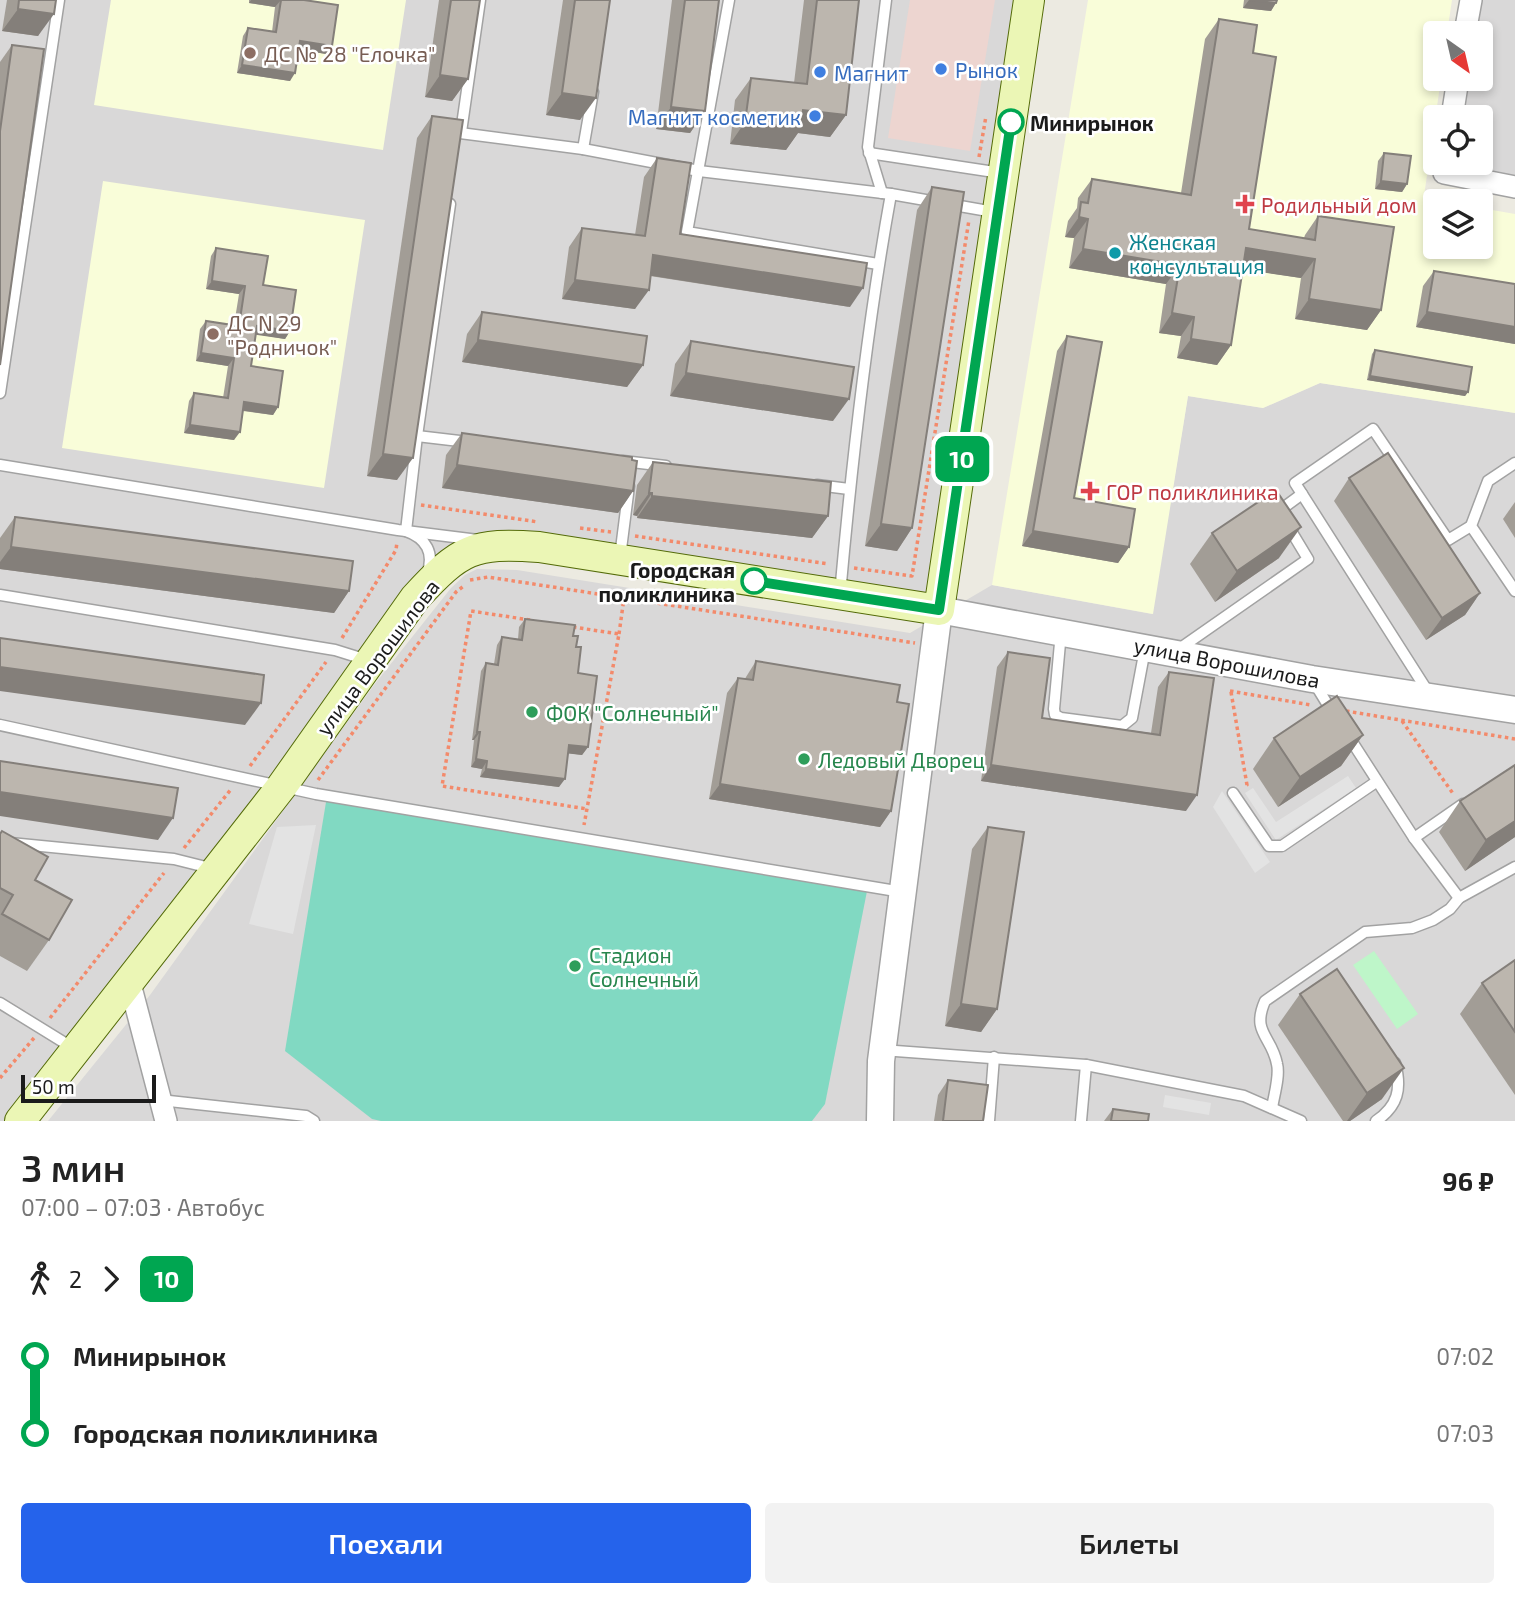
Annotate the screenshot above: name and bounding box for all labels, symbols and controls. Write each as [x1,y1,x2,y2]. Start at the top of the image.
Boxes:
north arrow [1423,21,1493,91]
map controls [1423,21,1493,259]
place label: ДС № 28 "Елочка" [264,41,435,66]
marker: ДС № 28 "Елочка" [242,45,258,61]
place label: Рынок [955,57,1018,82]
place label: Магнит [834,60,909,85]
marker: Рынок [933,61,949,77]
marker: Магнит [812,64,828,80]
place label: Магнит косметик [628,104,801,129]
button: locate [1423,105,1493,175]
marker: Магнит косметик [807,108,823,124]
marker: Минирынок [998,109,1024,135]
place label: Минирынок [1030,110,1154,135]
button: layers [1423,189,1493,259]
place label: Родильный дом [1261,192,1417,217]
marker: Родильный дом [1235,194,1255,214]
place label: Женская консультация [1129,229,1265,279]
marker: Женская консультация [1107,245,1123,261]
place label: ДС N 29 "Родничок" [227,310,337,359]
marker: ДС N 29 "Родничок" [205,326,221,342]
line badge: 10 [930,436,993,482]
text: 10 [949,444,975,473]
place label: ГОР поликлиника [1106,479,1278,504]
marker: ГОР поликлиника [1080,481,1100,501]
place label: Городская поликлиника [598,557,735,606]
marker: Городская поликлиника [741,568,767,594]
street label: улица Ворошилова [310,574,445,741]
street label: улица Ворошилова [1132,632,1322,693]
place label: ФОК "Солнечный" [546,700,719,725]
marker: ФОК "Солнечный" [524,704,540,720]
place label: Ледовый Дворец [818,747,985,772]
marker: Ледовый Дворец [796,751,812,767]
place label: Стадион Солнечный [589,942,699,991]
marker: Стадион Солнечный [567,958,583,974]
scale bar [21,1072,156,1104]
text: 50 m [32,1075,75,1098]
text: 3 мин [21,1144,125,1190]
text: 96 ₽ [1442,1165,1494,1196]
text: 07:00 – 07:03 · Автобус [21,1193,265,1221]
icon: walk [21,1260,59,1298]
icon: forward [92,1260,130,1298]
text: 10 [154,1264,179,1293]
text: 2 [69,1265,82,1293]
text: Минирынок [73,1340,226,1371]
text: 07:02 [1436,1342,1494,1370]
text: Городская поликлиника [73,1417,378,1448]
text: 07:03 [1436,1419,1494,1447]
button: Поехали [21,1503,751,1583]
button: Билеты [765,1503,1494,1583]

